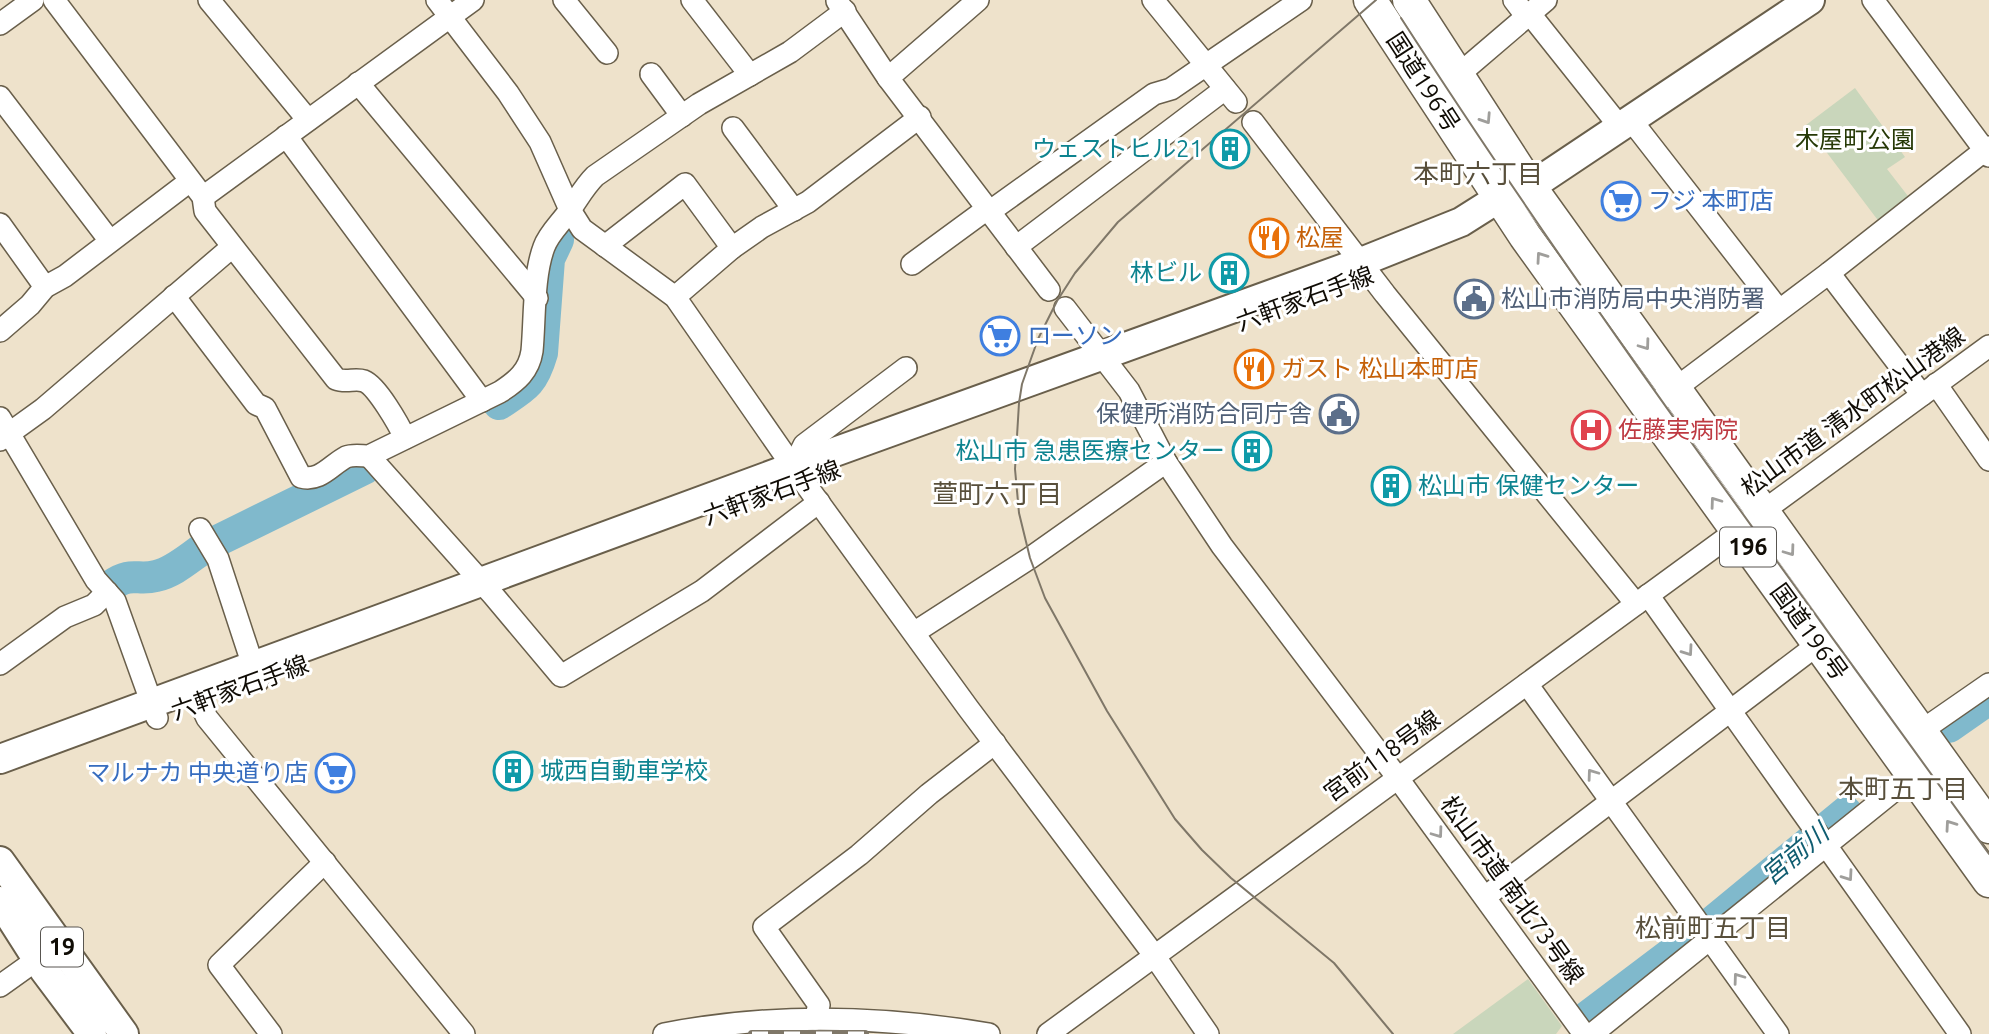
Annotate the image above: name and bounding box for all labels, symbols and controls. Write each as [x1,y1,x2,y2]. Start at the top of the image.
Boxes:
street label: 国道196号 [1381,27,1465,136]
one-way arrow [1478,112,1491,125]
park label: 木屋町公園 [1795,126,1915,153]
building icon: ウェストヒル21 [1209,128,1251,170]
place label: ウェストヒル21 [1032,135,1203,162]
district label: 本町六丁目 [1413,159,1543,188]
supermarket icon: フジ 本町店 [1600,180,1642,222]
place label: フジ 本町店 [1648,187,1774,214]
restaurant icon: 松屋 [1248,217,1290,259]
place label: 松屋 [1296,224,1344,251]
building icon: 林ビル [1208,252,1250,294]
one-way arrow [1537,252,1549,265]
place label: 林ビル [1130,259,1202,286]
street label: 六軒家石手線 [1233,261,1377,336]
public building icon: 松山市消防局中央消防署 [1453,278,1495,320]
place label: 松山市消防局中央消防署 [1501,285,1765,312]
supermarket icon: ローソン [979,315,1021,357]
street label: 松山市道 清水町松山港線 [1736,321,1970,502]
place label: ローソン [1027,322,1123,349]
one-way arrow [1637,337,1649,350]
restaurant icon: ガスト 松山本町店 [1233,348,1275,390]
place label: ガスト 松山本町店 [1281,355,1479,382]
public building icon: 保健所消防合同庁舎 [1318,393,1360,435]
place label: 保健所消防合同庁舎 [1096,400,1312,427]
hospital icon: 佐藤実病院 [1570,409,1612,451]
place label: 佐藤実病院 [1618,416,1738,443]
building icon: 松山市 急患医療センター [1231,430,1273,472]
place label: 松山市 急患医療センター [956,437,1225,464]
street label: 六軒家石手線 [700,455,844,530]
building icon: 松山市 保健センター [1370,465,1412,507]
place label: 松山市 保健センター [1418,472,1640,499]
district label: 萱町六丁目 [932,479,1062,508]
one-way arrow [1711,498,1723,510]
road number: 196 [1720,527,1776,566]
one-way arrow [1782,543,1794,556]
street label: 国道196号 [1765,578,1853,685]
one-way arrow [1680,643,1692,656]
street label: 六軒家石手線 [168,650,312,725]
street label: 宮前118号線 [1319,705,1445,807]
building icon: 城西自動車学校 [492,750,534,792]
supermarket icon: マルナカ 中央道り店 [314,752,356,794]
place label: 城西自動車学校 [540,757,708,784]
place label: マルナカ 中央道り店 [87,759,308,786]
one-way arrow [1587,769,1600,782]
district label: 本町五丁目 [1838,774,1968,803]
street label: 松山市道 南北73号線 [1435,791,1589,988]
water label: 宮前川 [1755,816,1836,890]
one-way arrow [1946,820,1958,833]
one-way arrow [1429,825,1442,838]
one-way arrow [1840,868,1852,881]
district label: 松前町五丁目 [1635,913,1791,942]
road number: 19 [41,928,83,966]
one-way arrow [1734,974,1746,986]

